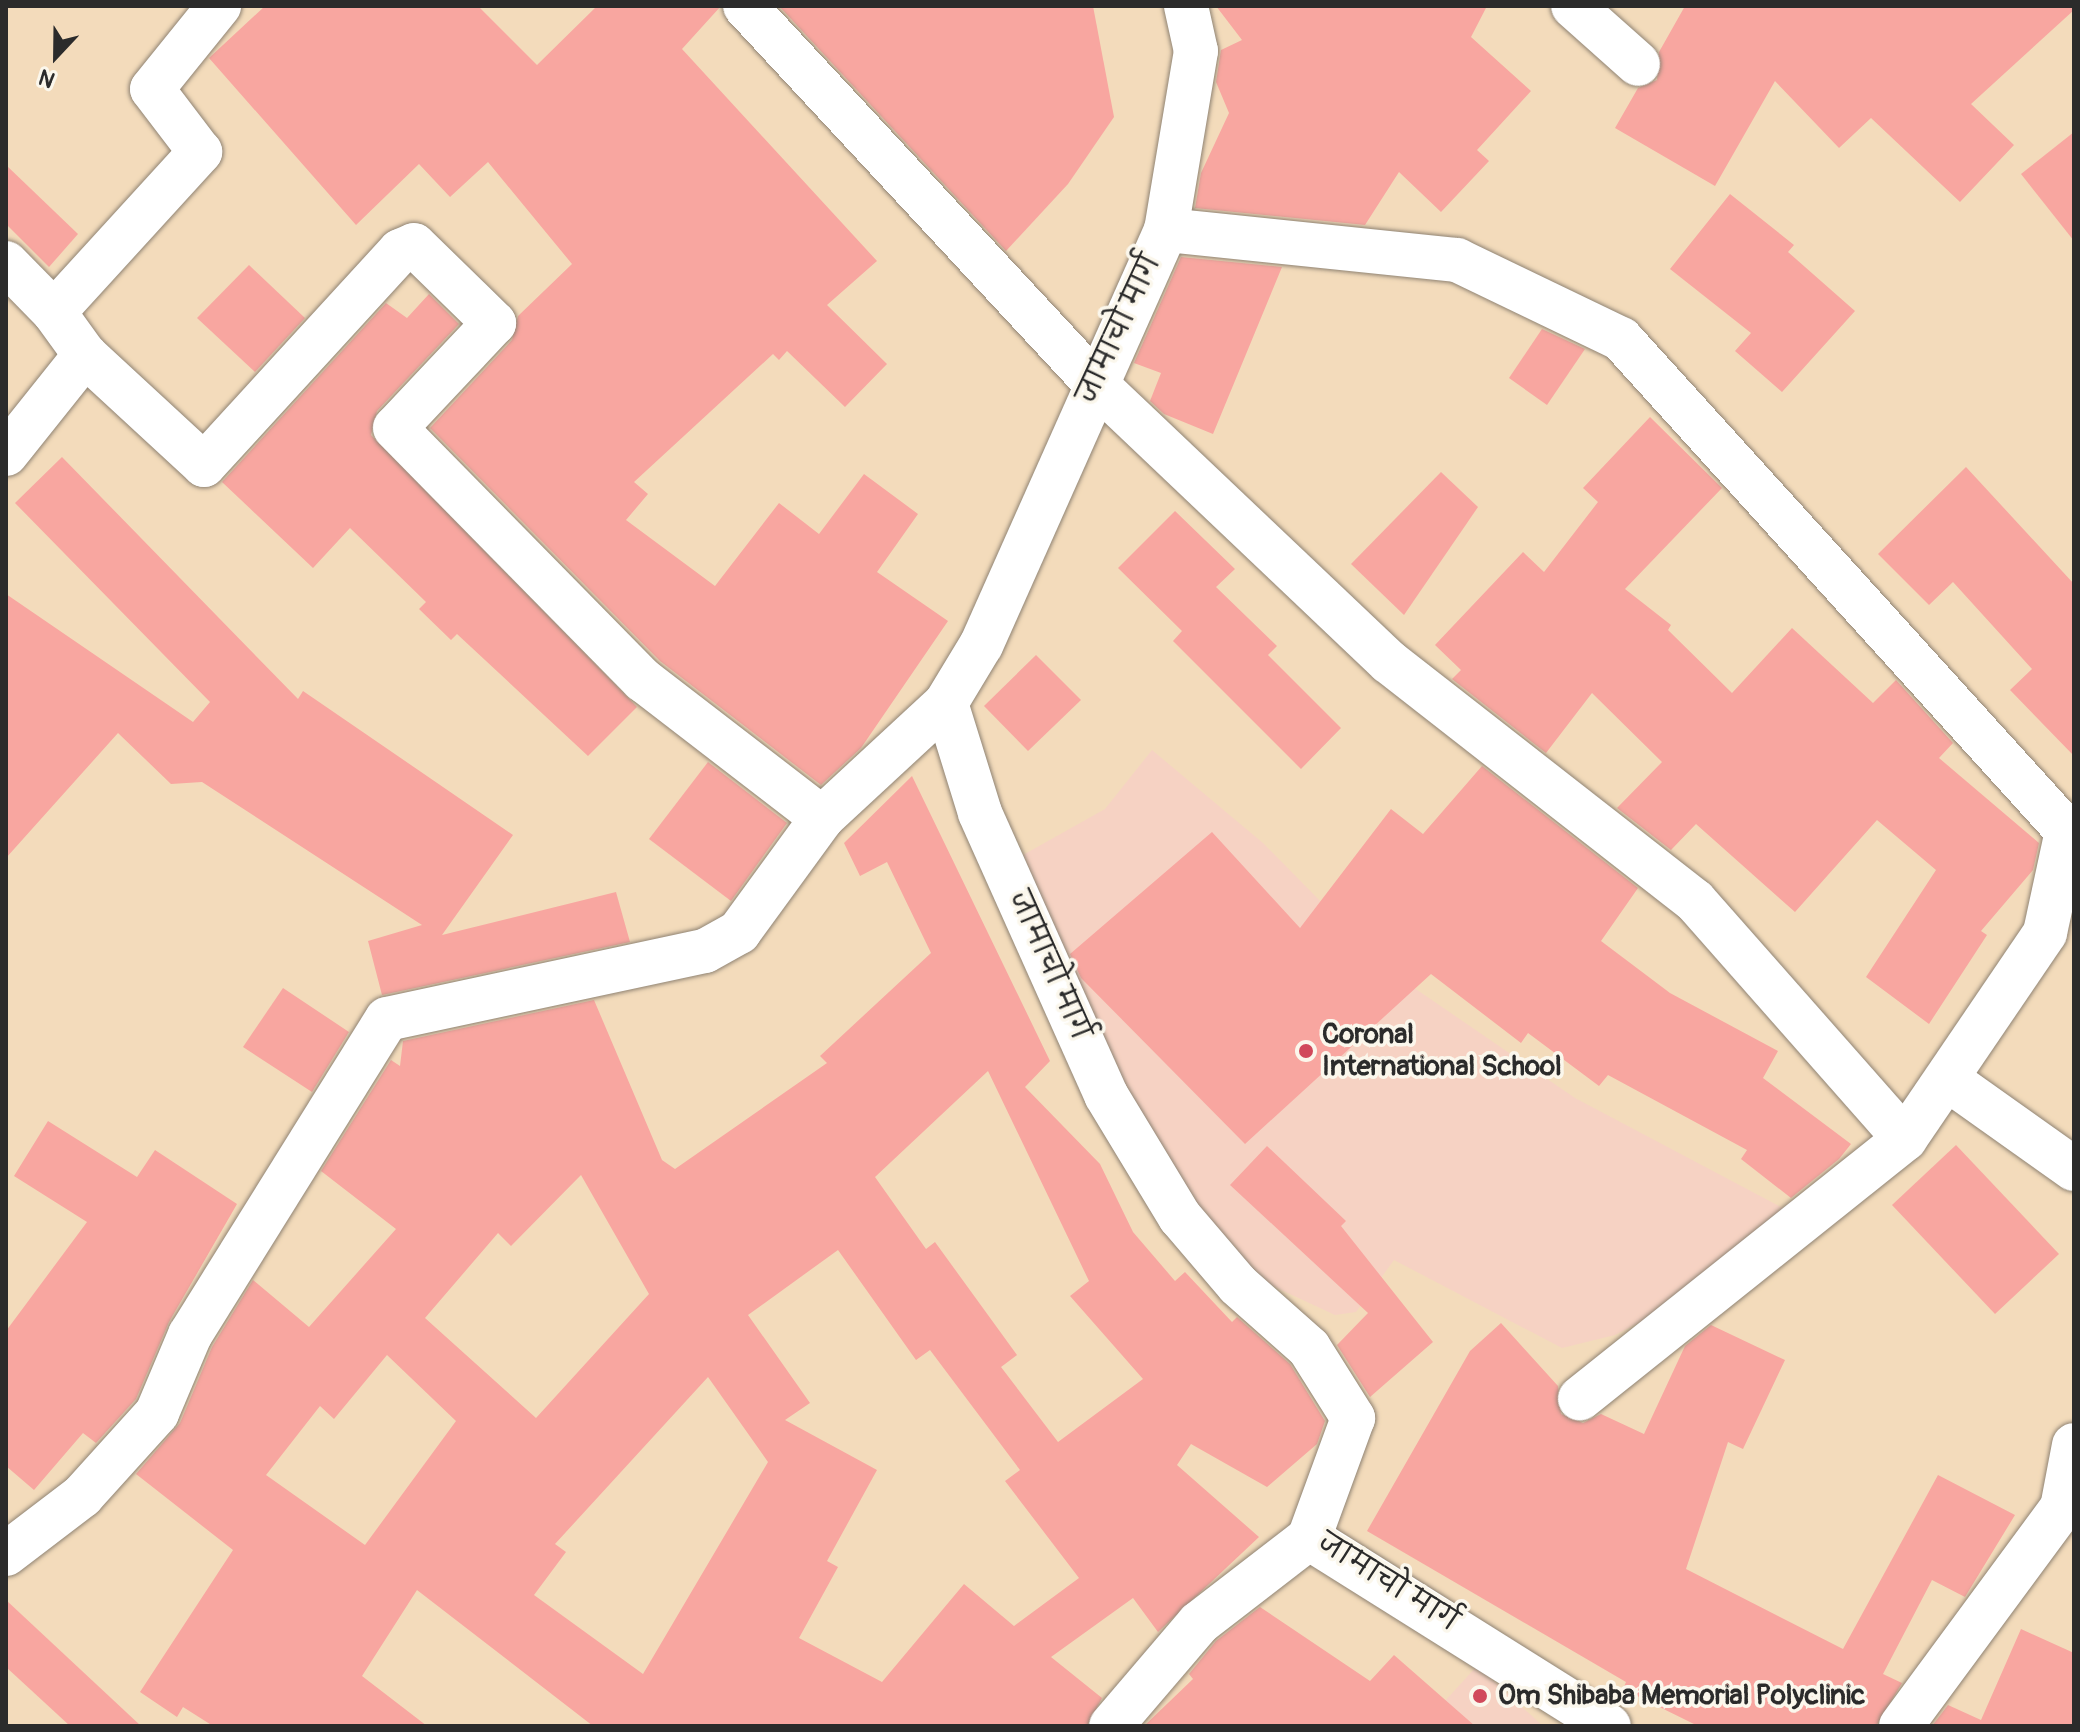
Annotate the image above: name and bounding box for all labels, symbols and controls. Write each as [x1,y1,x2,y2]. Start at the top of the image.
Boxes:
north arrow [16,16,96,96]
text: N [35,62,59,94]
street label: जामाचो मार्ग [1071,250,1169,408]
street label: जामाचो मार्ग [1001,887,1097,1045]
place label: Coronal International School [1322,1018,1562,1084]
marker: Coronal International School [1297,1042,1315,1060]
street label: जामाचो मार्ग [1312,1527,1464,1639]
place label: Om Shibaba Memorial Polyclinic [1498,1679,1865,1713]
marker: Om Shibaba Memorial Polyclinic [1469,1685,1491,1707]

